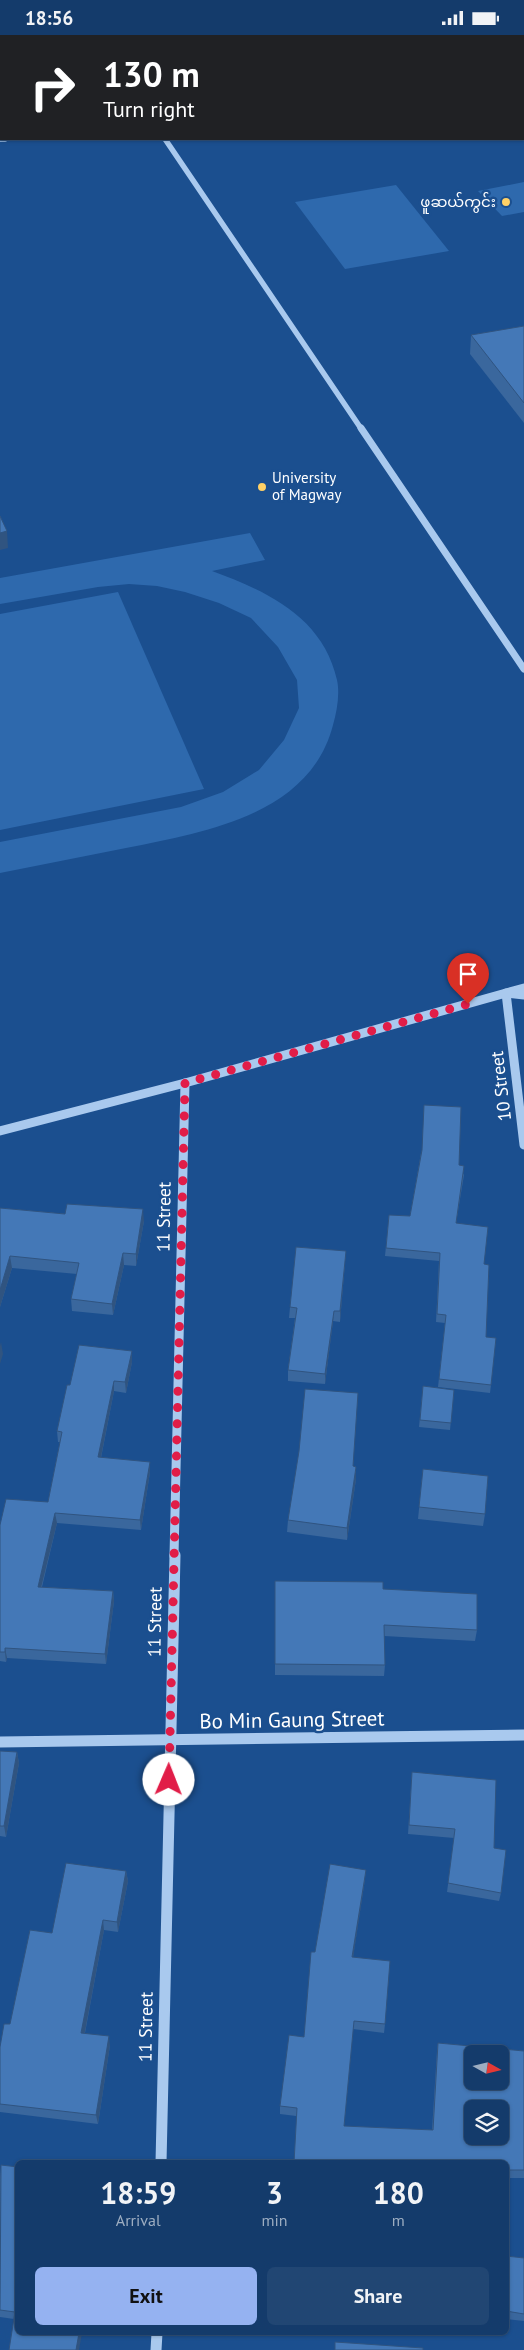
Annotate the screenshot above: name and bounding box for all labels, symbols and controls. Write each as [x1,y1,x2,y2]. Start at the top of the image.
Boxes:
text: 18:56 [25,6,73,30]
text: 130 m [103,51,200,97]
icon: right [20,55,85,120]
text: Turn right [103,95,195,123]
place label: ဖူဆယ်ကွင်း [420,192,496,214]
marker: ဖူဆယ်ကွင်း [500,196,512,208]
place label: University of Magway [272,468,341,504]
marker: University of Magway [256,481,268,493]
pin [447,953,489,1004]
icon: arrive [454,960,482,988]
street label: 10 Street [485,1050,516,1122]
street label: 11 Street [151,1182,176,1252]
street label: 11 Street [142,1587,167,1657]
street label: Bo Min Gaung Street [199,1704,385,1735]
position arrow [142,1753,194,1805]
street label: 11 Street [133,1992,158,2062]
north arrow [464,2045,509,2090]
map controls [464,2045,509,2145]
button: layers [464,2100,509,2145]
text: 18:59 [100,2173,176,2212]
text: 3 [266,2173,283,2212]
text: 180 [373,2173,424,2212]
text: Arrival [116,2210,161,2230]
text: min [262,2210,288,2230]
text: m [392,2210,405,2230]
button: Exit [35,2267,257,2325]
button: Share [267,2267,489,2325]

